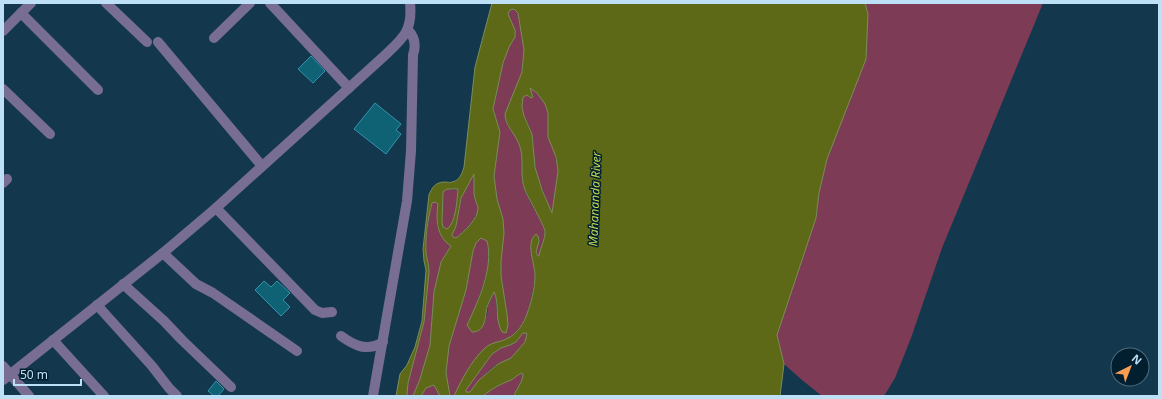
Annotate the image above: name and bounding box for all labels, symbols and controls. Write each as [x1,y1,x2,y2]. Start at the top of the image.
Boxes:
water label: Mahananda River [584,150,605,247]
north arrow [1110,347,1150,387]
text: N [1129,351,1145,368]
scale bar [14,361,81,387]
text: 50 m [20,366,48,383]

